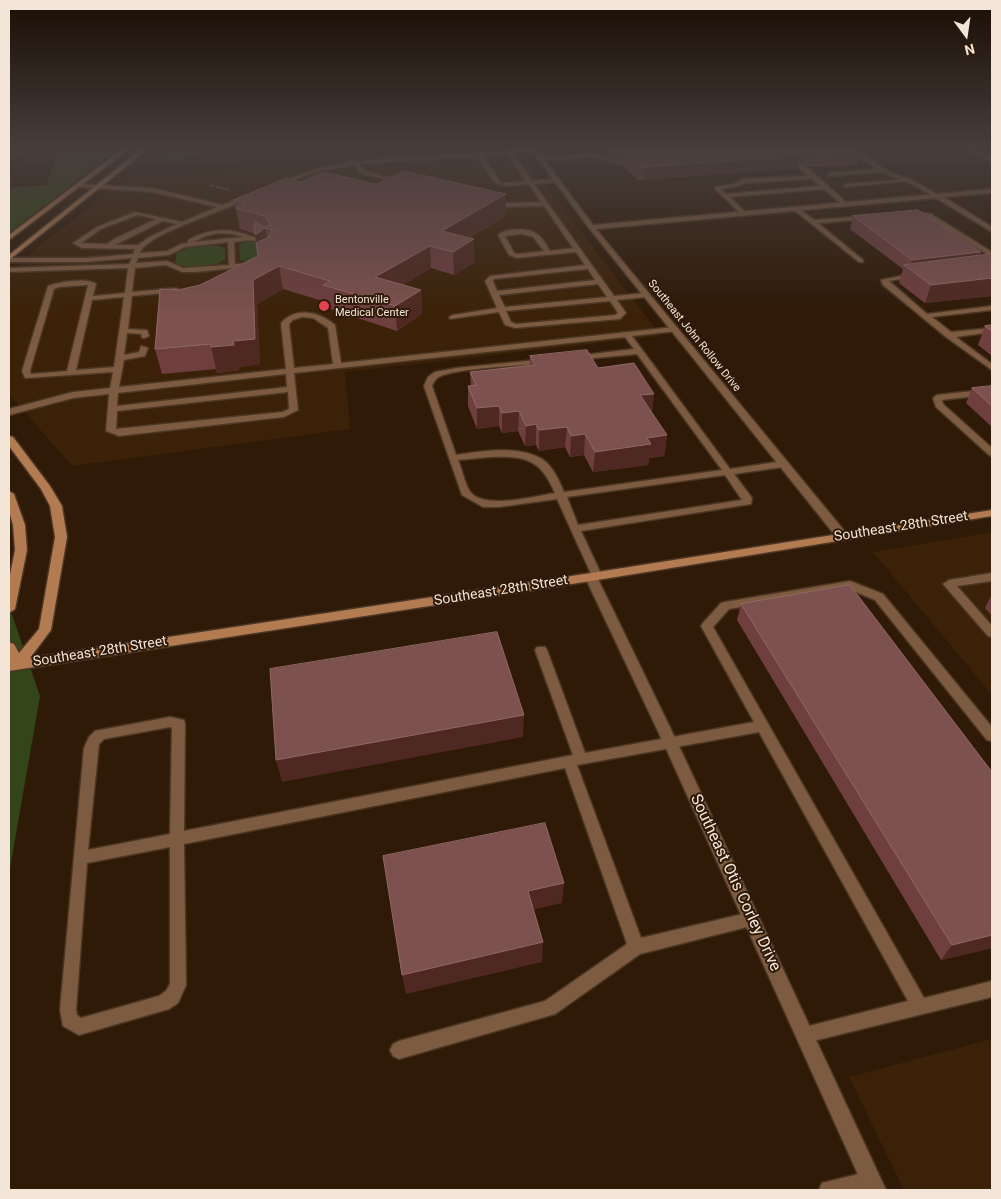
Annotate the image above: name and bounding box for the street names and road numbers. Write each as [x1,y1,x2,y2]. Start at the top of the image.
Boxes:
street label: Southeast John Rollow Drive [645,277,743,395]
street label: Southeast 28th Street [833,508,969,546]
street label: Southeast 28th Street [433,572,569,610]
street label: Southeast 28th Street [32,633,168,671]
street label: Southeast Otis Corley Drive [685,791,785,975]

